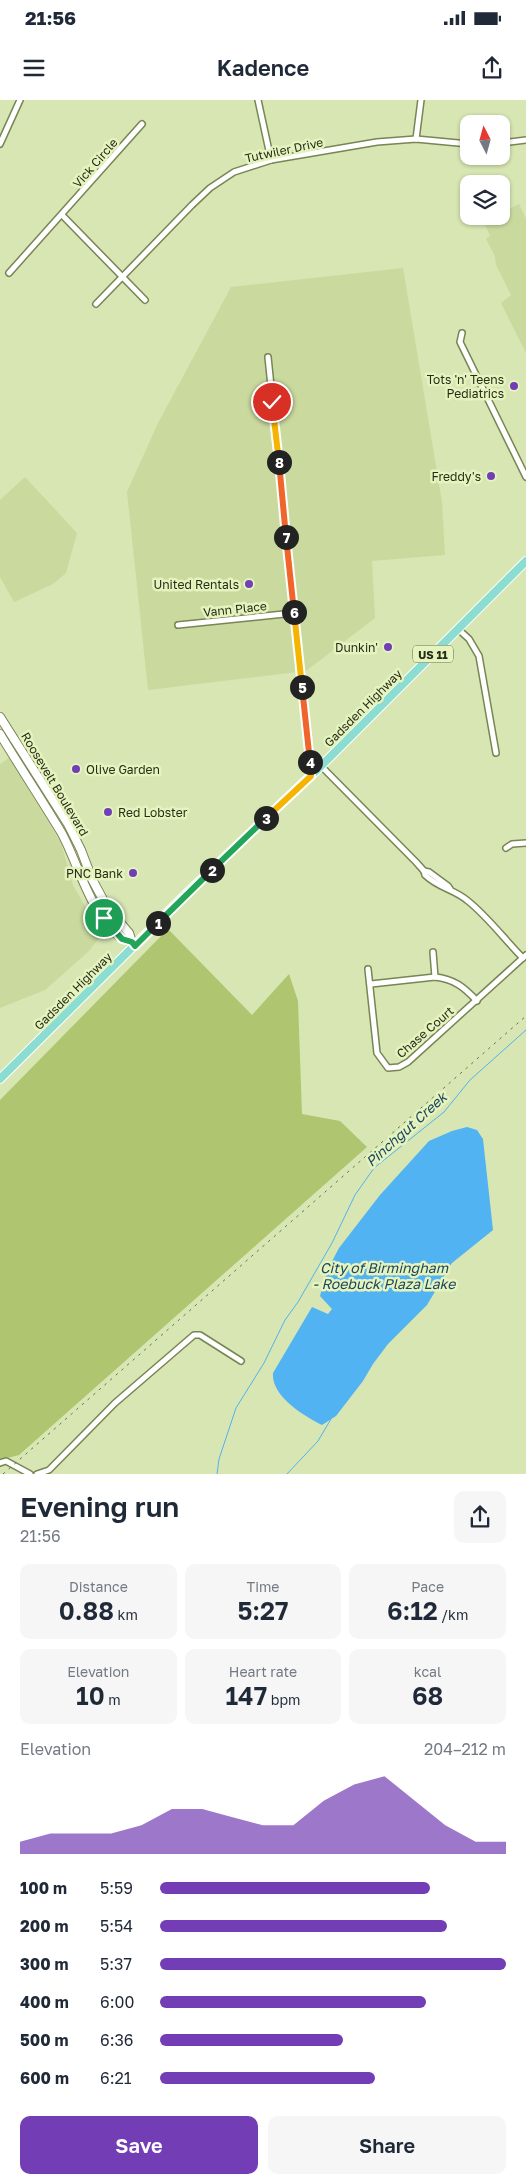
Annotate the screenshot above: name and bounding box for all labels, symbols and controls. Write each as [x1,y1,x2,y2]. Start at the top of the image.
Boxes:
text: 21:56 [25,6,76,29]
icon: menu [20,54,48,82]
text: Kadence [217,54,309,81]
icon: share [478,54,506,82]
north arrow [460,115,510,165]
map controls [460,115,510,225]
street label: Tutwiler Drive [244,134,325,166]
street label: Vick Circle [69,135,121,191]
button: layers [460,175,510,225]
place label: Tots 'n' Teens Pediatrics [427,372,504,401]
marker: Tots 'n' Teens Pediatrics [508,380,520,392]
pin [251,381,293,423]
icon: check [258,388,286,416]
pin: 8 [266,450,292,474]
text: 8 [275,454,284,471]
place label: Freddy's [431,469,481,484]
marker: Freddy's [485,470,497,482]
pin: 7 [274,524,298,550]
text: 7 [283,529,290,546]
place label: United Rentals [153,577,239,592]
marker: United Rentals [243,578,255,590]
street label: Vann Place [202,598,268,620]
pin: 6 [282,600,306,624]
text: 6 [290,604,299,621]
place label: Dunkin' [335,640,378,655]
marker: Dunkin' [382,641,394,653]
road number: US 11 [413,646,453,662]
street label: Gadsden Highway [321,666,405,750]
pin: 5 [290,674,314,700]
text: 5 [298,679,307,696]
street label: Roosevelt Boulevard [18,729,92,839]
pin: 4 [298,750,322,774]
text: 4 [306,754,315,771]
place label: Olive Garden [86,762,160,777]
marker: Olive Garden [70,763,82,775]
place label: Red Lobster [118,805,188,820]
marker: Red Lobster [102,806,114,818]
pin: 3 [254,806,278,830]
text: 3 [262,810,271,827]
pin: 2 [200,858,224,882]
text: 2 [208,862,217,879]
place label: PNC Bank [66,866,123,881]
marker: PNC Bank [127,867,139,879]
pin [83,897,125,939]
icon: arrive [90,904,118,932]
pin: 1 [146,910,170,936]
text: 1 [155,915,162,932]
street label: Gadsden Highway [31,949,115,1033]
street label: Chase Court [393,1003,457,1061]
water label: Pinchgut Creek [362,1087,451,1170]
water label: City of Birmingham - Roebuck Plaza Lake [313,1259,456,1292]
text: Evening run [20,1490,179,1523]
button: share [454,1491,506,1543]
text: 21:56 [20,1526,61,1546]
text: Distance [69,1578,128,1595]
text: Time [247,1578,279,1595]
text: Pace [411,1578,444,1595]
text: 0.88 [59,1595,114,1626]
text: 5:27 [237,1595,289,1626]
text: 6:12 [387,1595,438,1626]
text: km [114,1606,138,1623]
text: /km [438,1606,468,1623]
text: Elevation [67,1663,129,1680]
text: Heart rate [229,1663,297,1680]
text: kcal [414,1663,441,1680]
text: 10 [76,1680,105,1711]
text: 147 [226,1680,267,1711]
text: 68 [412,1680,443,1711]
text: m [105,1691,121,1708]
text: bpm [267,1691,300,1708]
text: Elevation [20,1739,91,1759]
text: 204–212 m [424,1739,506,1759]
text: 100 m [20,1878,67,1898]
text: 5:59 [100,1878,133,1898]
text: 200 m [20,1916,69,1936]
text: 5:54 [100,1916,133,1936]
text: 300 m [20,1954,69,1974]
text: 5:37 [100,1954,132,1974]
text: 400 m [20,1992,69,2012]
text: 6:00 [100,1992,134,2012]
text: 500 m [20,2030,69,2050]
text: 6:36 [100,2030,134,2050]
text: 600 m [20,2068,69,2088]
text: 6:21 [100,2068,132,2088]
button: Save [20,2116,258,2174]
button: Share [268,2116,506,2174]

